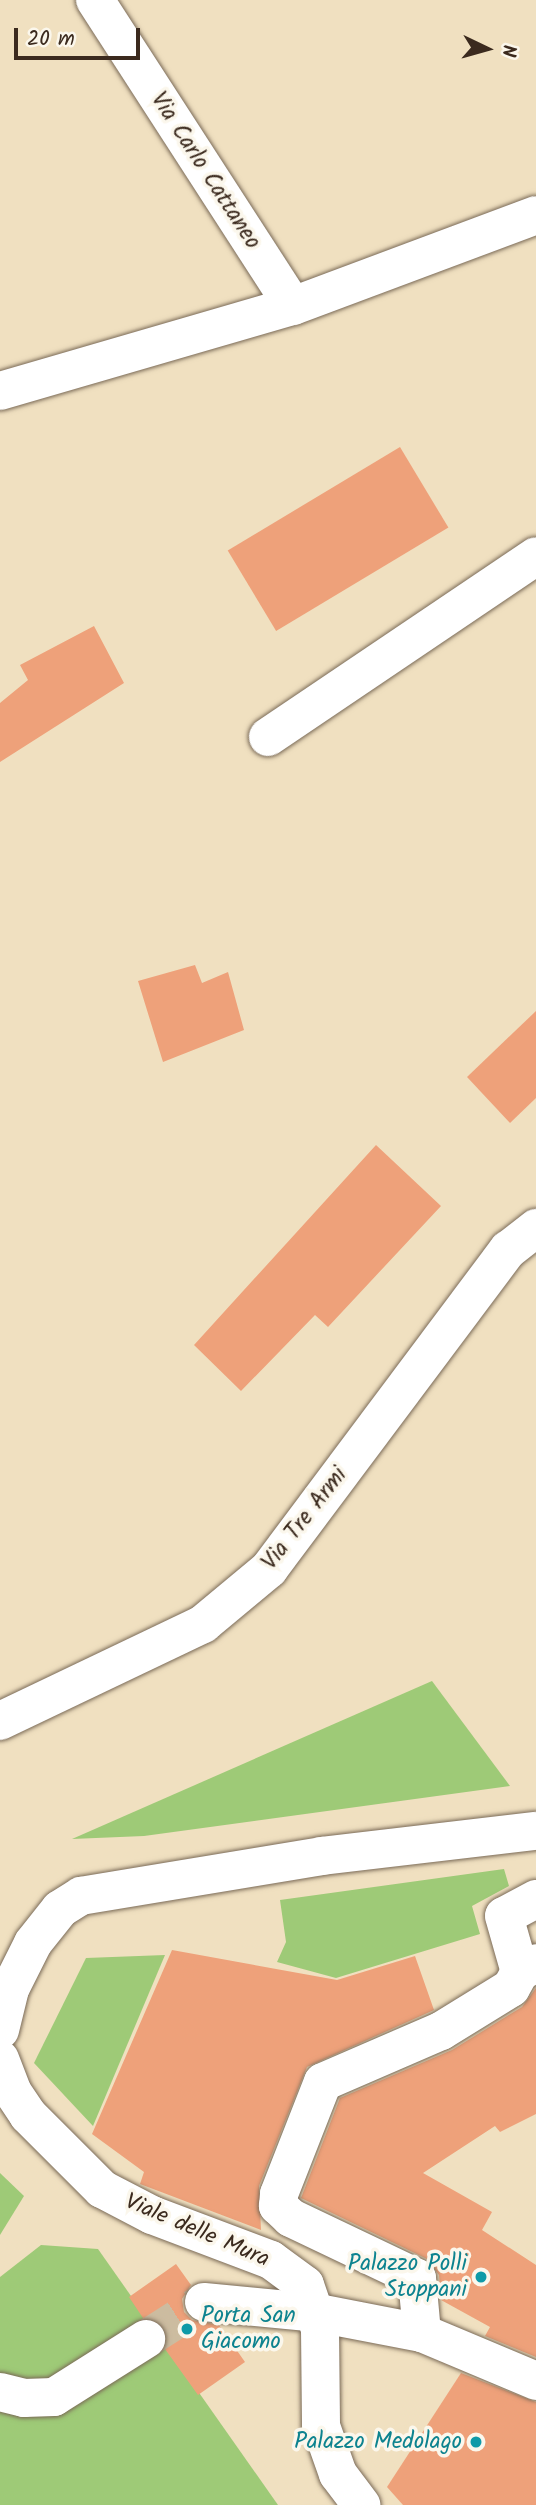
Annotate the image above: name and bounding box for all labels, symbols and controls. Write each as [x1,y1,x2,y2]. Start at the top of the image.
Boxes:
scale bar [18,14,144,58]
north arrow [452,14,522,84]
text: 20 m [27,23,75,56]
text: N [492,44,523,58]
street label: Via Carlo Cattaneo [144,87,266,255]
street label: Via Tre Armi [256,1462,354,1576]
street label: Viale delle Mura [121,2188,273,2274]
place label: Palazzo Polli Stoppani [348,2250,467,2304]
marker: Palazzo Polli Stoppani [473,2269,489,2285]
place label: Porta San Giacomo [201,2302,296,2356]
marker: Porta San Giacomo [179,2321,195,2337]
place label: Palazzo Medolago [294,2428,462,2456]
marker: Palazzo Medolago [468,2434,484,2450]

